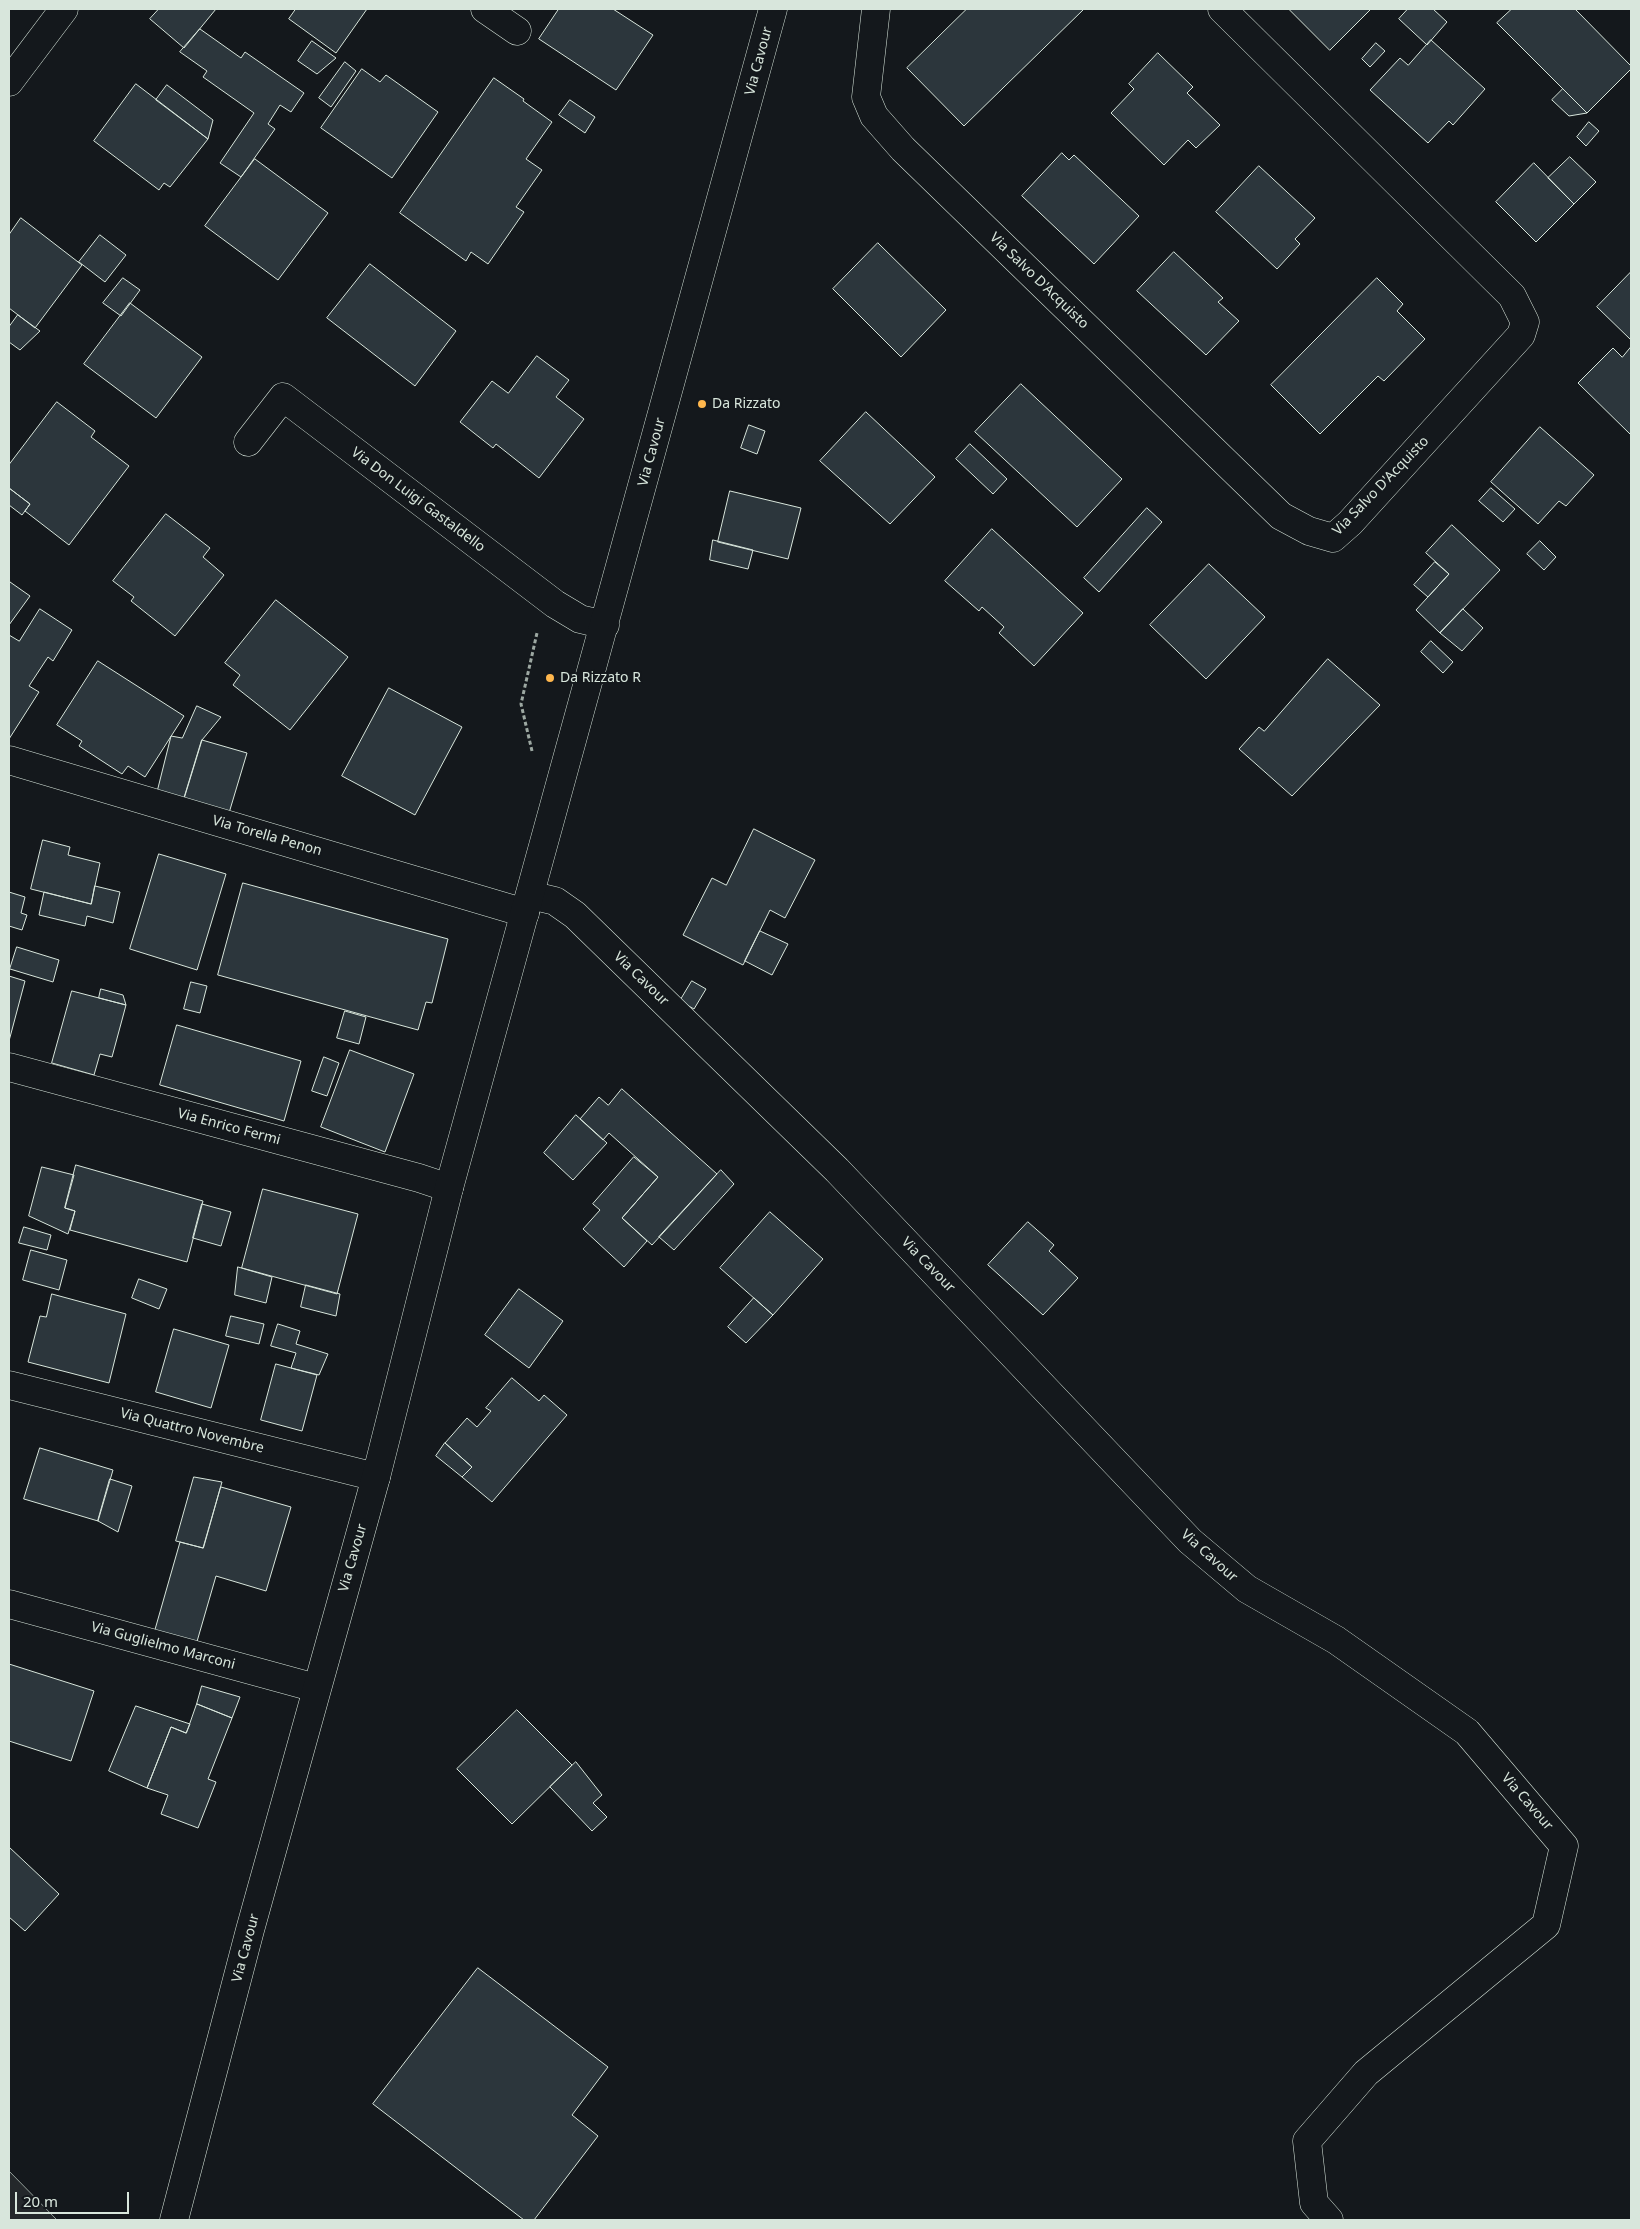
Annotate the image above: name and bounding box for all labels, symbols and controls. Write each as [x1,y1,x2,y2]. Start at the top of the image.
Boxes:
street label: Via Cavour [742,25,776,97]
street label: Via Salvo D'Acquisto [986,229,1092,333]
place label: Da Rizzato [712,396,781,412]
marker: Da Rizzato [696,398,708,410]
street label: Via Cavour [635,416,669,488]
street label: Via Salvo D'Acquisto [1329,433,1433,539]
street label: Via Don Luigi Gastaldello [348,444,488,556]
place label: Da Rizzato R [560,670,641,686]
marker: Da Rizzato R [544,672,556,684]
street label: Via Torella Penon [210,812,324,860]
street label: Via Cavour [610,949,672,1009]
street label: Via Enrico Fermi [176,1105,282,1149]
street label: Via Cavour [898,1234,958,1296]
street label: Via Quattro Novembre [118,1405,266,1457]
street label: Via Cavour [335,1522,371,1594]
street label: Via Cavour [1177,1526,1241,1586]
street label: Via Guglielmo Marconi [89,1619,237,1673]
street label: Via Cavour [1498,1770,1556,1834]
street label: Via Cavour [229,1912,263,1984]
scale bar [18,2182,131,2214]
text: 20 m [23,2191,58,2211]

